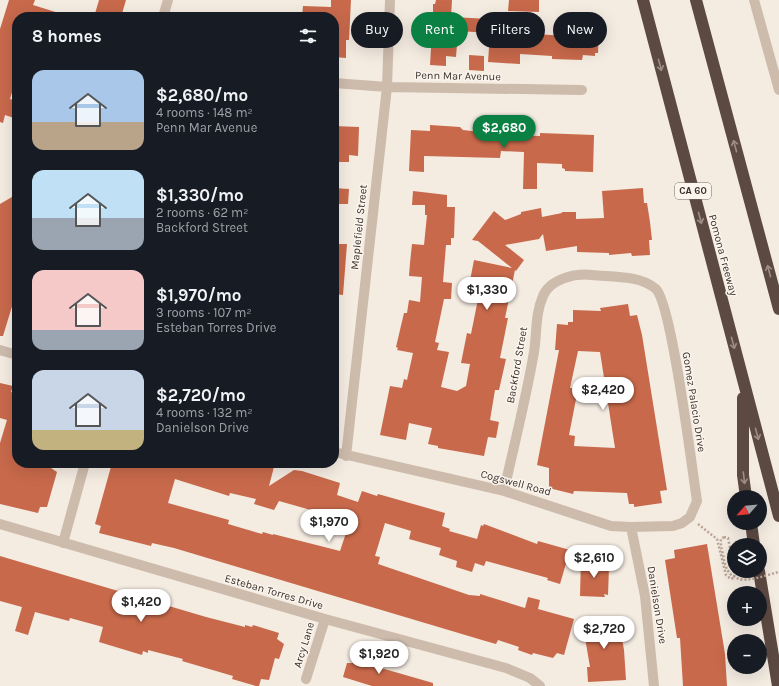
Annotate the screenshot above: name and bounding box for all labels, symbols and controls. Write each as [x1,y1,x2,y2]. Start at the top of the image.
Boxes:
chip: Buy [351,12,403,48]
chip: Rent [411,12,468,48]
chip: Filters [476,12,545,48]
chip: New [553,12,607,48]
icon: filters [297,25,319,47]
text: 8 homes [32,26,102,46]
one-way arrow [657,58,664,71]
street label: Penn Mar Avenue [415,69,501,83]
text: $2,680/mo [156,85,248,105]
icon: home [64,86,112,134]
text: 4 rooms · 148 m² [156,105,253,120]
pin: $2,680 [471,115,537,149]
text: Penn Mar Avenue [156,120,257,135]
text: $2,680 [482,120,526,135]
one-way arrow [731,139,738,152]
road number: CA 60 [675,183,711,199]
street label: Maplefield Street [348,184,370,270]
text: $1,330/mo [156,185,244,205]
icon: home [64,186,112,234]
text: 2 rooms · 62 m² [156,205,248,220]
one-way arrow [697,211,704,224]
street label: Pomona Freeway [706,213,740,297]
text: Backford Street [156,220,248,235]
one-way arrow [765,265,772,278]
pin: $1,330 [454,277,520,311]
text: $1,330 [466,282,508,297]
text: $1,970/mo [156,285,241,305]
icon: home [64,286,112,334]
text: 3 rooms · 107 m² [156,305,252,320]
text: Esteban Torres Drive [156,320,276,335]
street label: Backford Street [504,326,530,404]
one-way arrow [729,337,737,350]
street label: Gomez Palacio Drive [680,351,708,453]
pin: $2,420 [570,377,636,411]
text: $2,420 [581,382,625,397]
text: $2,720/mo [156,385,246,405]
icon: home [64,386,112,434]
text: 4 rooms · 132 m² [156,405,253,420]
text: Danielson Drive [156,420,249,435]
one-way arrow [754,427,761,440]
street label: Cogswell Road [479,467,553,499]
one-way arrow [740,471,747,484]
north arrow [727,490,767,530]
map controls [727,490,767,674]
pin: $1,970 [296,509,362,543]
text: $1,970 [309,514,349,529]
button: layers [727,538,767,578]
pin: $2,610 [561,545,627,579]
text: $2,610 [574,550,614,565]
street label: Danielson Drive [644,565,670,645]
street label: Esteban Torres Drive [223,572,325,612]
button: + [727,586,767,626]
pin: $1,420 [108,589,174,623]
text: $1,420 [121,594,161,609]
pin: $2,720 [571,616,637,650]
street label: Arcy Lane [291,620,317,669]
text: $2,720 [583,621,625,636]
button: − [727,634,767,674]
pin: $1,920 [346,641,412,675]
text: $1,920 [359,646,399,661]

